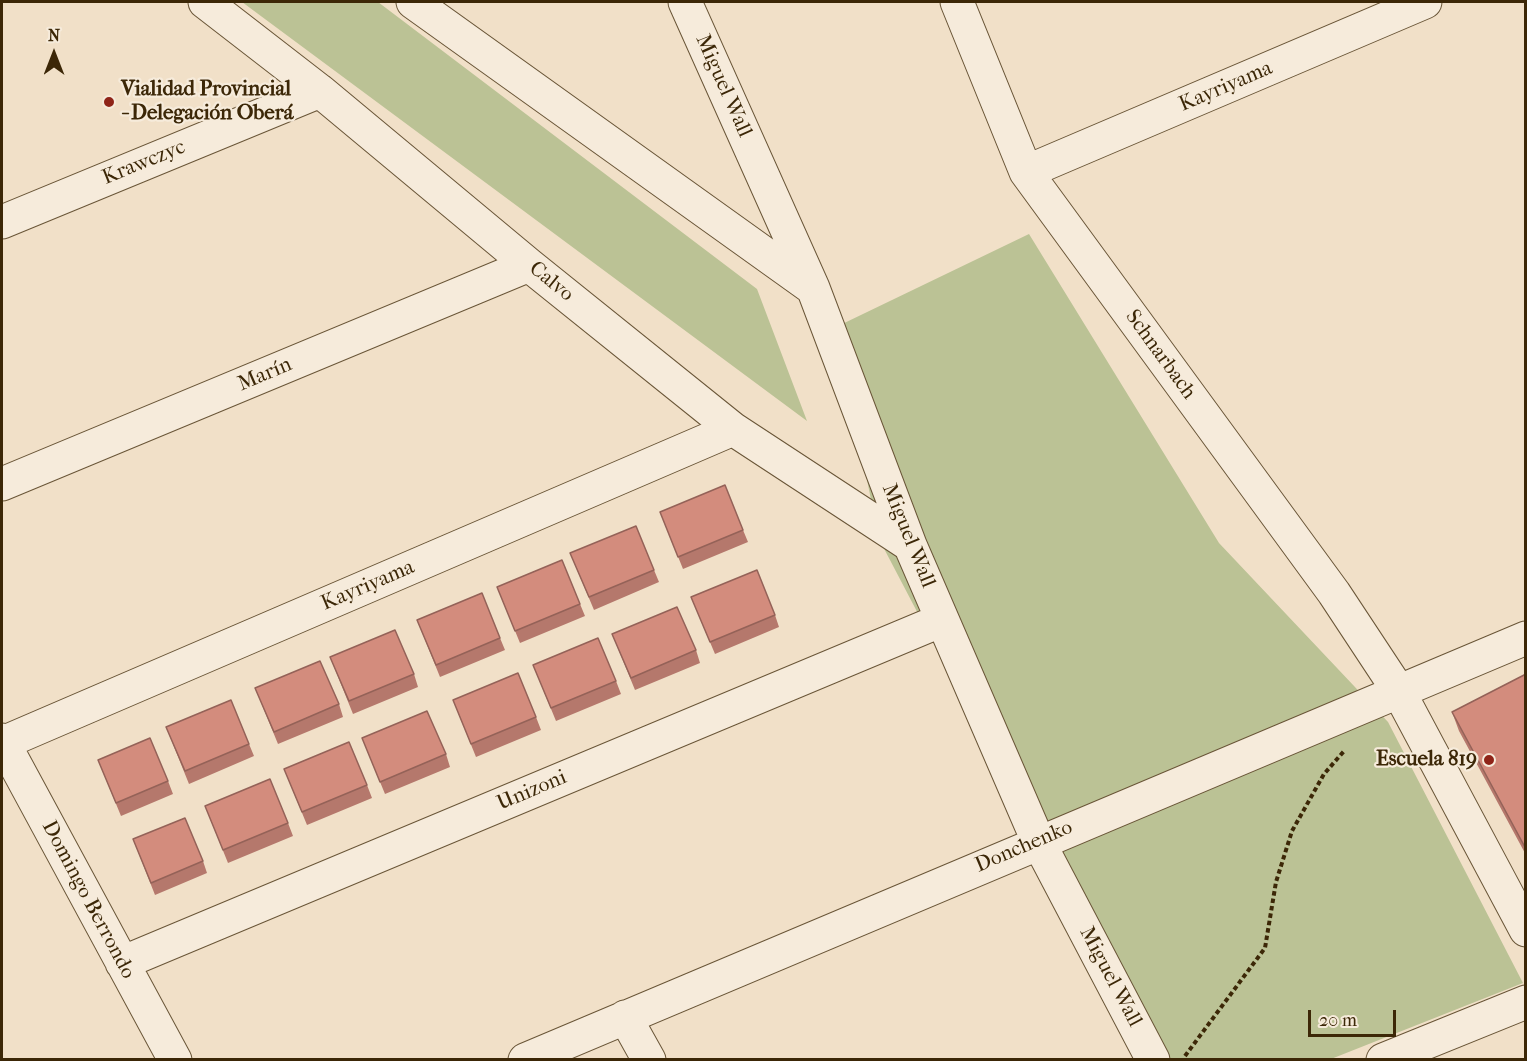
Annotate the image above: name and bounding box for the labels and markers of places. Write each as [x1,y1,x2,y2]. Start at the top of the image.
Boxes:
place label: Vialidad Provincial - Delegación Oberá [121,77,293,127]
marker: Vialidad Provincial - Delegación Oberá [102,95,116,109]
place label: Escuela 819 [1376,747,1477,773]
marker: Escuela 819 [1482,753,1496,767]

